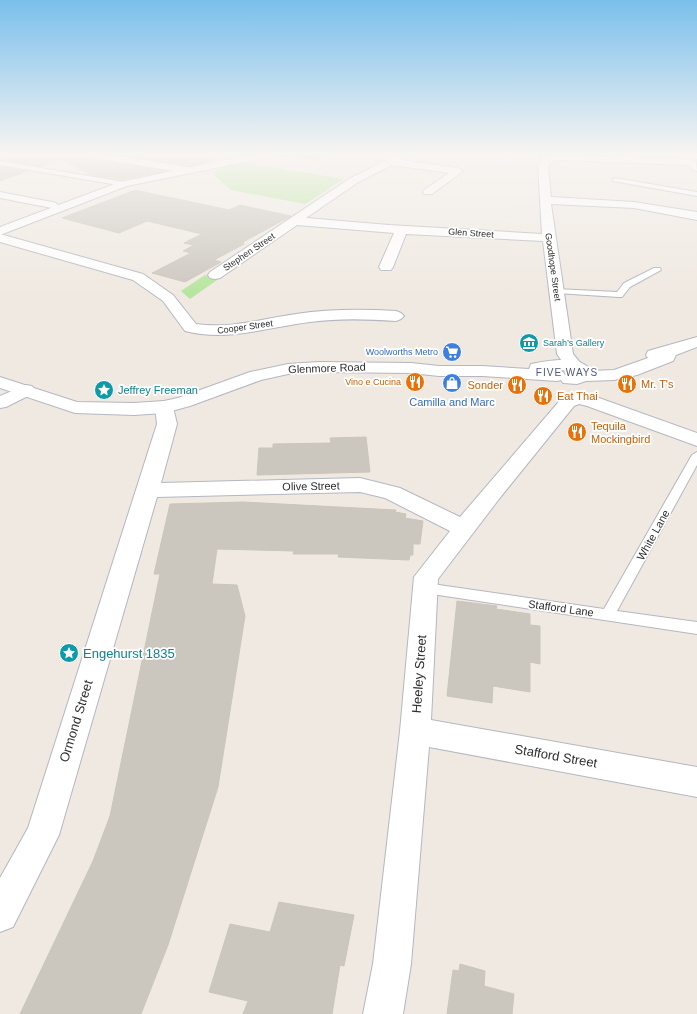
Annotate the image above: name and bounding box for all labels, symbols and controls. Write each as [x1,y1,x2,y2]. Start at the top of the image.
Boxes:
street label: Glen Street [448,226,495,240]
street label: Stephen Street [221,231,277,273]
street label: Goodhope Street [543,232,563,302]
street label: Cooper Street [217,318,274,336]
museum icon: Sarah’s Gallery [518,332,540,354]
place label: Sarah’s Gallery [543,338,605,348]
supermarket icon: Woolworths Metro [441,341,463,363]
place label: Woolworths Metro [366,347,438,357]
street label: Glenmore Road [288,361,366,375]
district label: FIVE WAYS [536,367,598,378]
restaurant icon: Vino e Cucina [404,371,426,393]
shop icon: Camilla and Marc [441,372,463,394]
restaurant icon: Mr. T's [616,373,638,395]
restaurant icon: Sonder [506,374,528,396]
place label: Vino e Cucina [345,377,401,387]
place label: Mr. T's [641,378,674,390]
place icon: Jeffrey Freeman [93,379,115,401]
place label: Sonder [468,379,503,391]
place label: Jeffrey Freeman [118,384,198,396]
restaurant icon: Eat Thai [532,385,554,407]
place label: Eat Thai [557,390,598,402]
place label: Camilla and Marc [409,396,495,408]
place label: Tequila Mockingbird [591,420,650,445]
restaurant icon: Tequila Mockingbird [566,421,588,443]
street label: Olive Street [282,479,340,493]
street label: White Lane [634,508,672,562]
street label: Stafford Lane [528,597,594,619]
street label: Heeley Street [409,634,429,714]
place icon: Engehurst 1835 [58,642,80,664]
place label: Engehurst 1835 [83,646,175,661]
street label: Ormond Street [56,678,96,764]
street label: Stafford Street [514,741,599,771]

